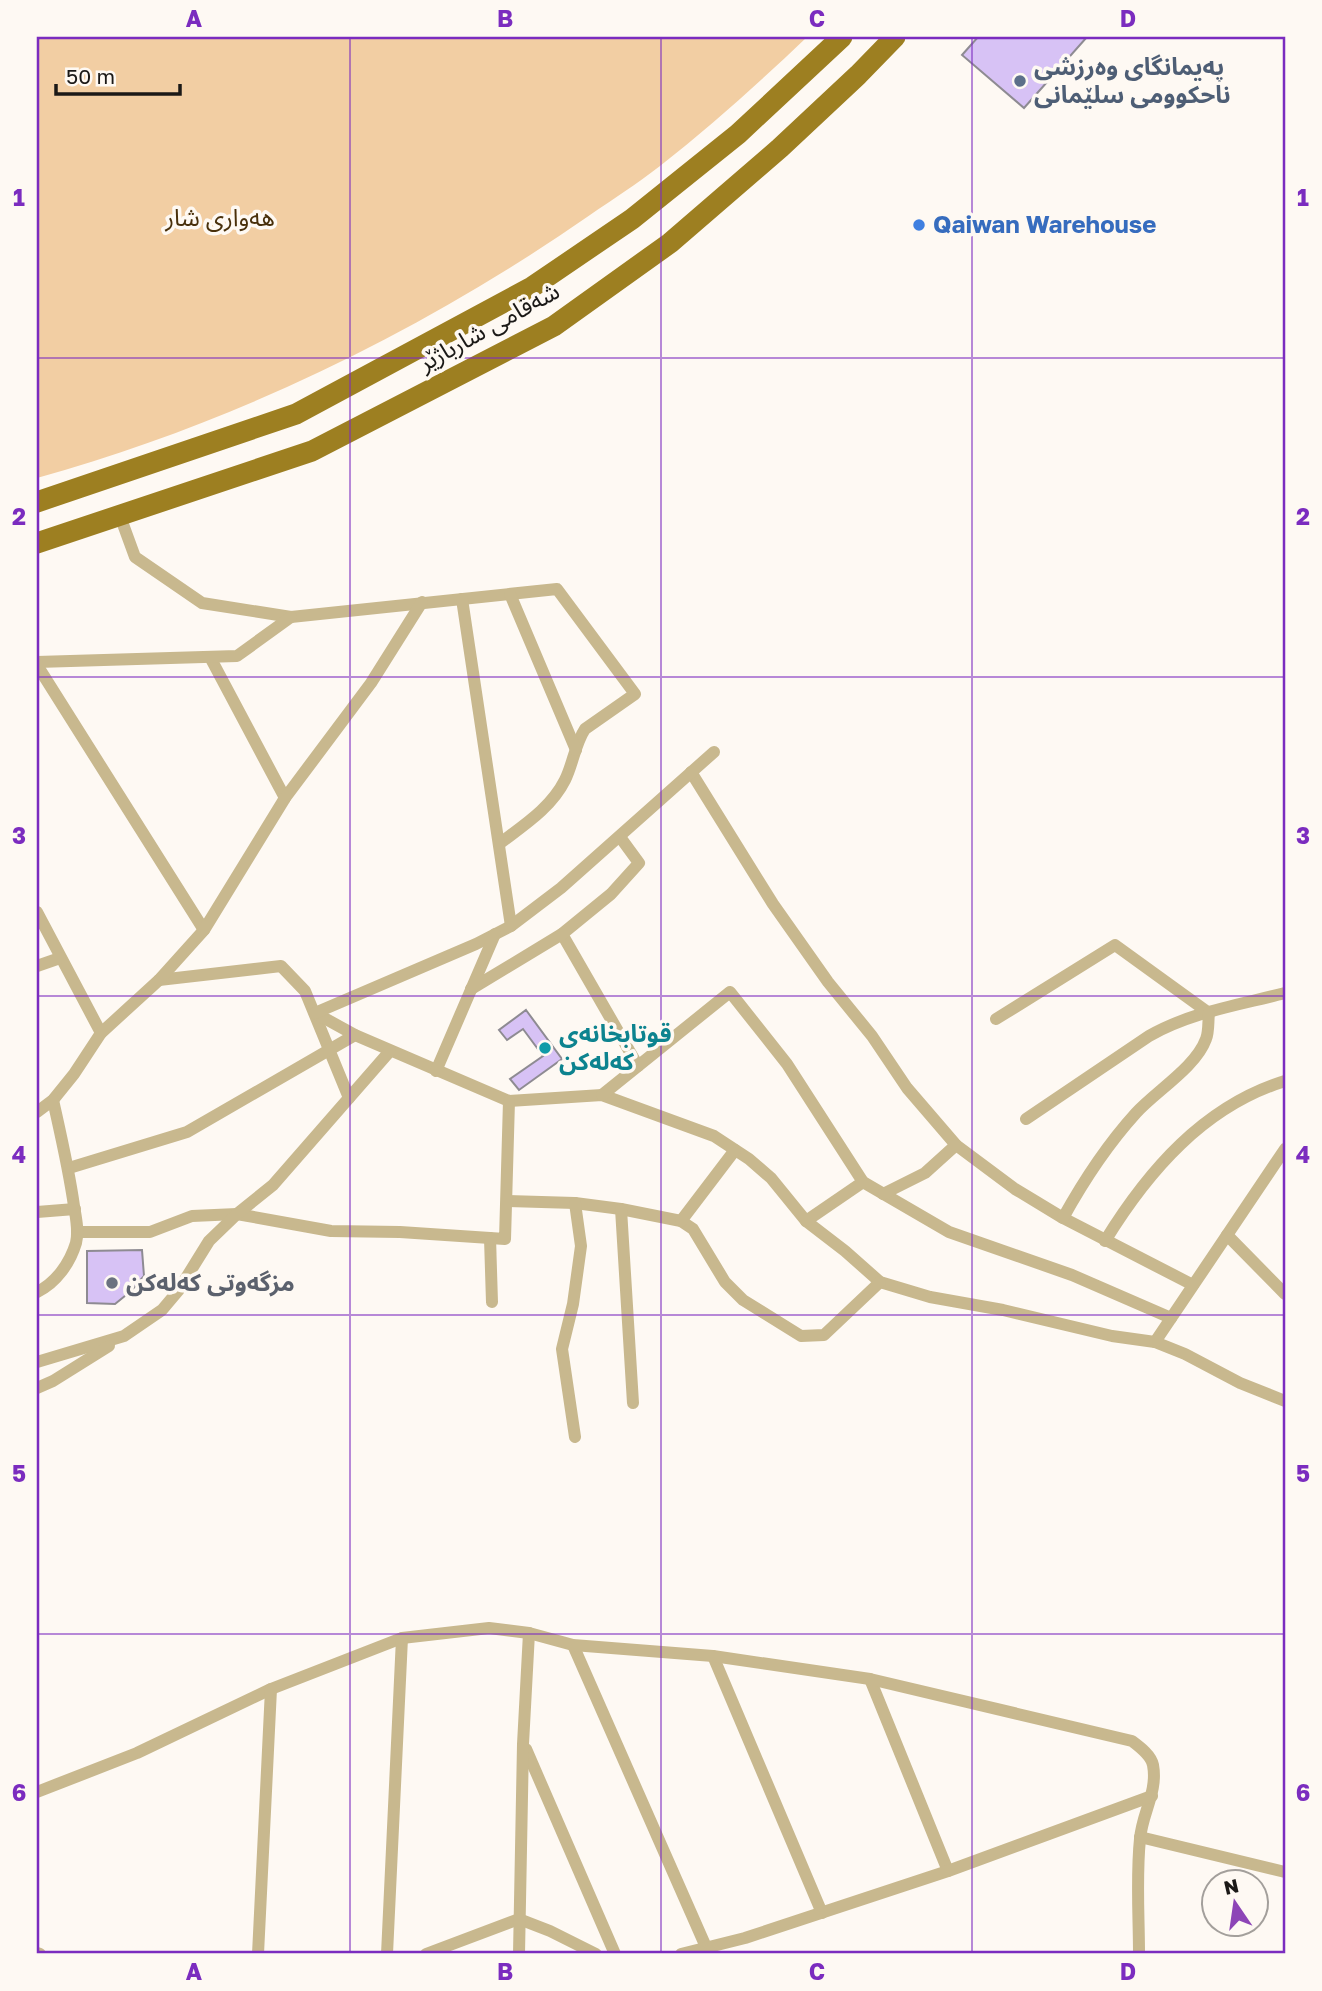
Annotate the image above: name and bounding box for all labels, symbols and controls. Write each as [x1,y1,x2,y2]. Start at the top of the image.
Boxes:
text: A [186,4,203,32]
text: B [497,4,513,32]
text: C [809,4,825,32]
text: D [1120,4,1136,32]
place label: پەیمانگای وەرزشی ناحکوومی سلێمانی [1034,51,1231,109]
scale bar [56,52,180,96]
text: 50 m [66,63,115,89]
marker: پەیمانگای وەرزشی ناحکوومی سلێمانی [1012,73,1028,89]
text: 1 [13,183,25,211]
text: 1 [1297,183,1309,211]
park label: هەواری شار [164,202,275,232]
place label: Qaiwan Warehouse [933,209,1156,238]
marker: Qaiwan Warehouse [911,217,927,233]
street label: شەقامی شارباژێر [412,275,564,378]
text: 2 [12,502,26,530]
text: 2 [1296,502,1310,530]
text: 3 [12,821,26,849]
text: 3 [1296,821,1310,849]
place label: قوتابخانەی کەلەکن [559,1018,672,1076]
marker: قوتابخانەی کەلەکن [537,1040,553,1056]
text: 4 [12,1140,26,1168]
text: 4 [1296,1140,1310,1168]
place label: مزگەوتی کەلەکن [126,1267,295,1297]
marker: مزگەوتی کەلەکن [104,1275,120,1291]
text: 5 [12,1459,26,1487]
text: 5 [1296,1459,1310,1487]
text: 6 [12,1778,26,1806]
text: 6 [1296,1778,1310,1806]
north arrow [1200,1868,1270,1938]
text: N [1221,1873,1241,1899]
text: A [186,1957,203,1985]
text: B [497,1957,513,1985]
text: C [809,1957,825,1985]
text: D [1120,1957,1136,1985]

